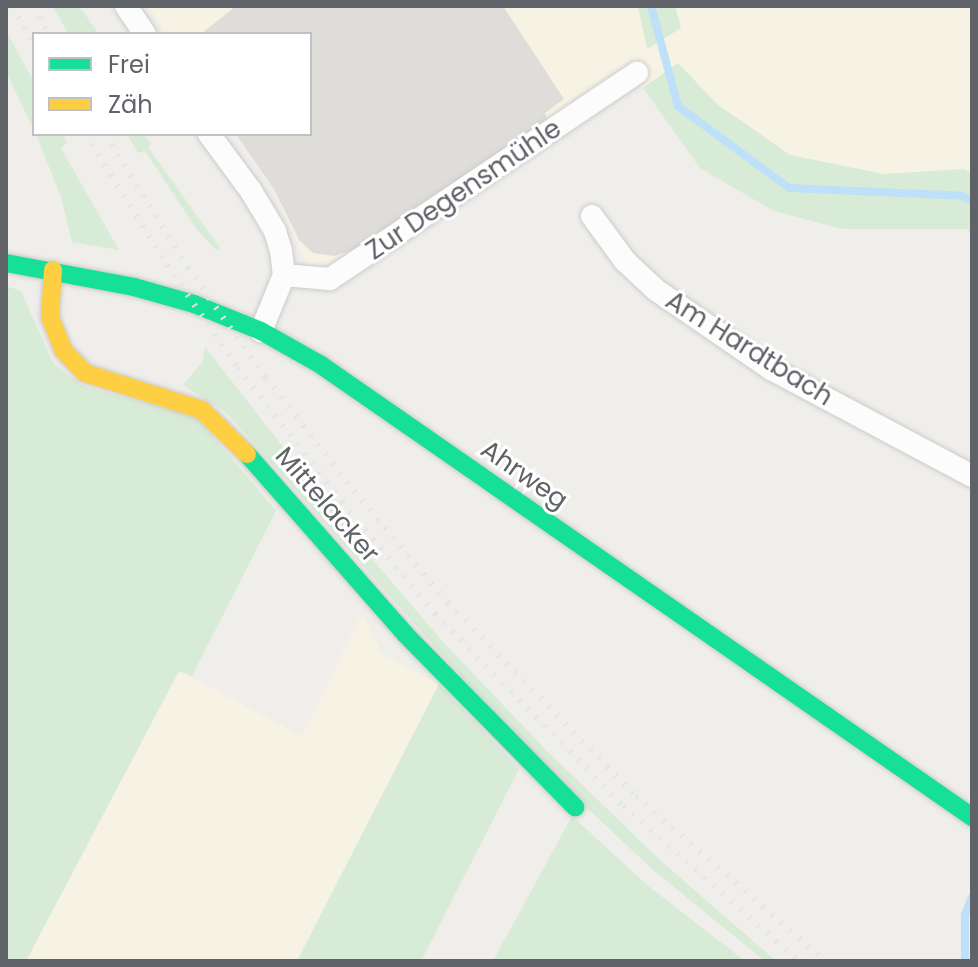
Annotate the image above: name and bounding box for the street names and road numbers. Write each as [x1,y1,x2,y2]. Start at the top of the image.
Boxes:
street label: Zur Degensmühle [361,113,567,267]
street label: Am Hardtbach [660,285,838,413]
street label: Ahrweg [475,434,573,516]
street label: Mittelacker [268,441,386,569]

